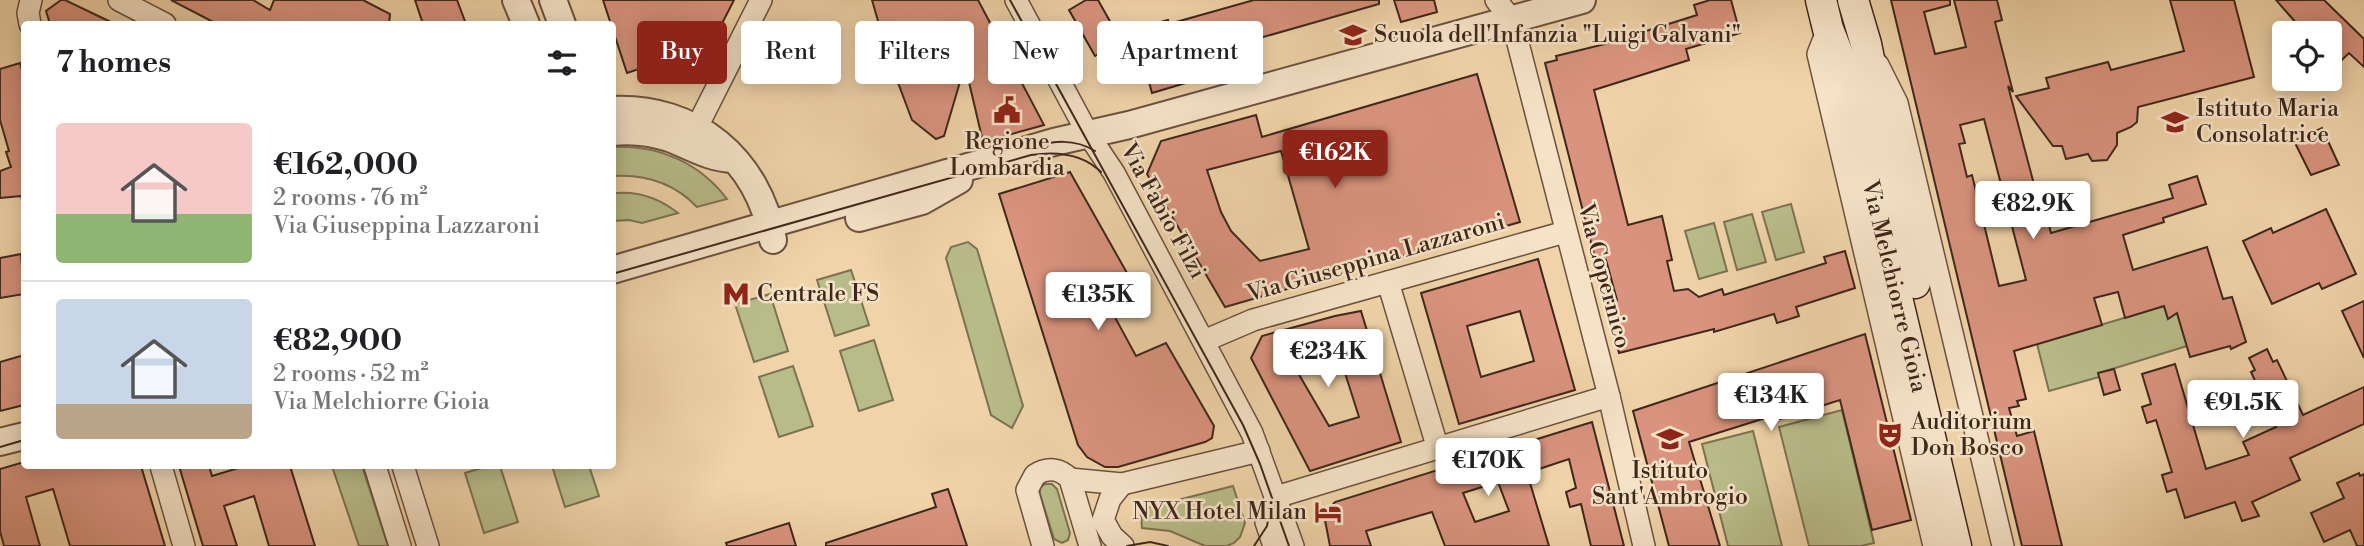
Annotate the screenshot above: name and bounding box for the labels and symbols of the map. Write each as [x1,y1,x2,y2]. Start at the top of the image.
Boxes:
school or university icon: Scuola dell'Infanzia "Luigi Galvani" [1338,20,1368,50]
place label: Scuola dell'Infanzia "Luigi Galvani" [1374,21,1741,49]
public building icon: Regione Lombardia [992,95,1022,125]
place label: Istituto Maria Consolatrice [2196,95,2339,149]
school or university icon: Istituto Maria Consolatrice [2160,107,2190,137]
place label: Regione Lombardia [949,128,1065,182]
pin: €162K [1286,130,1384,190]
street label: Via Fabio Filzi [1114,137,1212,284]
street label: Via Melchiorre Gioia [1855,177,1933,396]
pin: €82.9K [1976,182,2090,241]
street label: Via Copernico [1571,200,1637,352]
street label: Via Giuseppina Lazzaroni [1243,208,1508,309]
pin: €135K [1049,272,1147,332]
metro station icon: Centrale FS [721,279,751,309]
place label: Centrale FS [757,280,879,308]
pin: €234K [1279,330,1377,389]
pin: €134K [1722,374,1820,433]
pin: €91.5K [2186,380,2300,440]
place label: Auditorium Don Bosco [1910,408,2032,462]
theatre icon: Auditorium Don Bosco [1875,420,1905,450]
school or university icon: Istituto Sant'Ambrogio [1655,424,1685,454]
pin: €170K [1439,438,1537,498]
place label: Istituto Sant'Ambrogio [1592,457,1748,511]
hotel icon: NYX Hotel Milan [1313,497,1343,527]
place label: NYX Hotel Milan [1132,498,1307,526]

